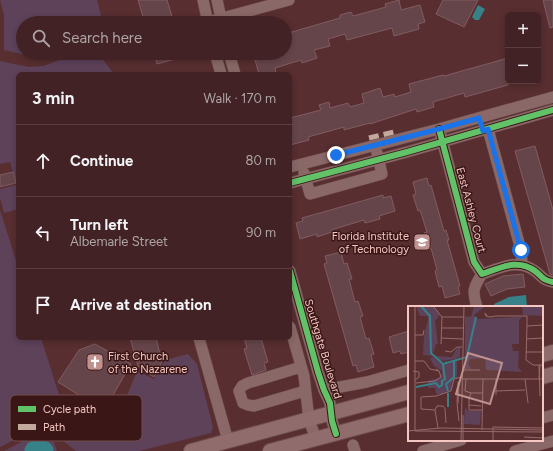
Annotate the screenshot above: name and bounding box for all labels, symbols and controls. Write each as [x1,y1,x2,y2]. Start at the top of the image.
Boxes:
map controls [505,12,541,84]
button: + [505,12,541,48]
search box [16,16,292,60]
icon: search [30,27,52,49]
text: Search here [62,29,142,47]
button: − [505,48,541,84]
text: 3 min [32,88,74,108]
text: Walk · 170 m [204,91,276,106]
route end [327,146,345,164]
icon: ahead [32,150,54,172]
text: Continue [70,152,133,170]
text: 80 m [245,153,276,168]
street label: East Ashley Court [453,166,489,254]
text: Turn left [70,216,128,234]
icon: left [32,222,54,244]
text: 90 m [246,225,276,240]
place label: Florida Institute of Technology [332,230,409,256]
school or university icon: Florida Institute of Technology [412,232,432,252]
text: Albemarle Street [70,234,168,249]
route start [512,241,530,259]
icon: arrive [32,294,54,316]
text: Arrive at destination [70,296,211,314]
street label: Southgate Boulevard [302,298,344,400]
inset map [408,306,543,441]
place label: First Church of the Nazarene [108,350,187,376]
church icon: First Church of the Nazarene [85,352,105,372]
legend [10,395,142,441]
text: Cycle path [43,403,96,416]
text: Path [43,421,65,434]

